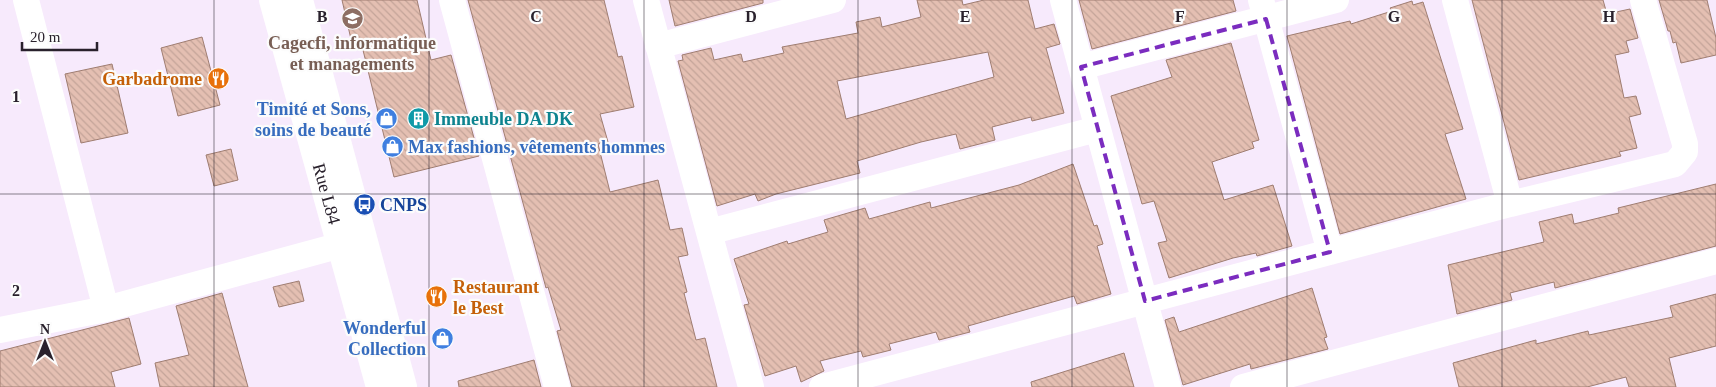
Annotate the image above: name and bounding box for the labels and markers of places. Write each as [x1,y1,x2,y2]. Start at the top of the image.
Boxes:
school or university icon: Cagecfi, informatique et managements [340,6,364,30]
place label: Cagecfi, informatique et managements [268,33,436,74]
restaurant icon: Garbadrome [206,67,230,91]
place label: Garbadrome [102,69,202,89]
place label: Timité et Sons, soins de beauté [255,99,371,140]
shop icon: Timité et Sons, soins de beauté [375,107,399,131]
building icon: Immeuble DA DK [406,107,430,131]
place label: Immeuble DA DK [434,109,573,129]
shop icon: Max fashions, vêtements hommes [380,135,404,159]
place label: Max fashions, vêtements hommes [408,137,665,157]
bus stop icon: CNPS [352,193,376,217]
place label: CNPS [380,195,427,215]
place label: Restaurant le Best [453,277,539,318]
restaurant icon: Restaurant le Best [425,285,449,309]
place label: Wonderful Collection [343,318,426,359]
shop icon: Wonderful Collection [430,326,454,350]

